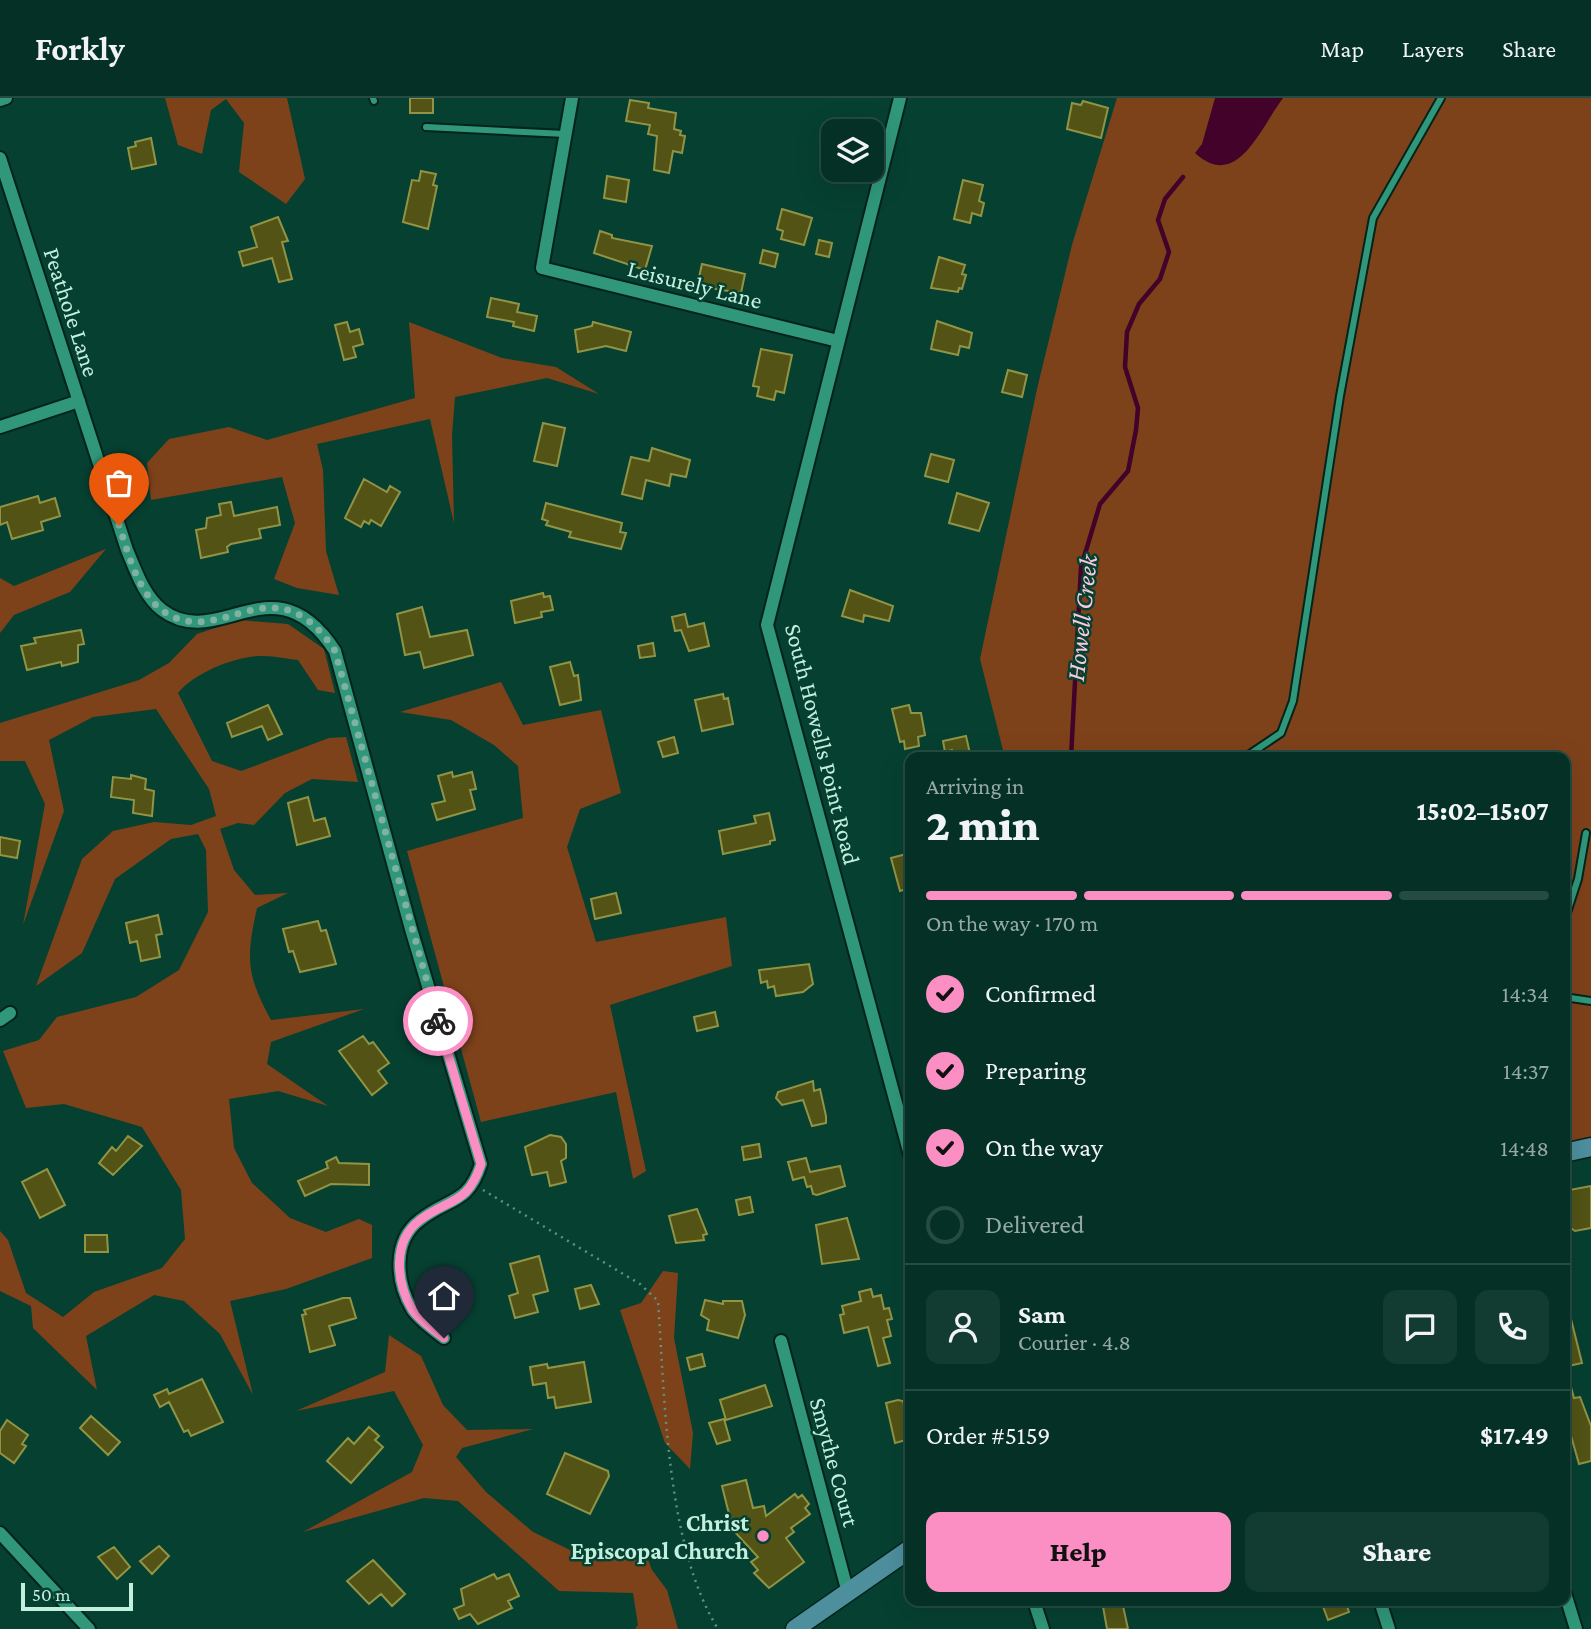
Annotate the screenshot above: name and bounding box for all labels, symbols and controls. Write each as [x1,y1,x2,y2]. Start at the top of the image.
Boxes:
text: Forkly [35,30,125,67]
text: Map [1320,35,1364,62]
text: Layers [1402,35,1464,62]
text: Share [1502,35,1556,62]
map controls [821,119,884,182]
button: layers [821,119,884,182]
street label: Peathole Lane [38,244,106,380]
street label: Leisurely Lane [625,254,765,314]
pin [89,453,149,525]
icon: bag [100,464,138,502]
water label: Howell Creek [1061,552,1103,683]
street label: South Howells Point Road [780,621,866,867]
text: Arriving in [926,773,1024,799]
text: 15:02–15:07 [1417,797,1549,826]
text: 2 min [926,799,1040,850]
text: On the way · 170 m [926,910,1098,936]
icon: check [926,975,964,1013]
text: Confirmed [985,979,1096,1008]
text: 14:34 [1502,981,1549,1007]
courier [403,986,473,1056]
icon: bike [419,1002,457,1040]
icon: check [926,1052,964,1090]
text: Preparing [985,1056,1086,1085]
text: 14:37 [1503,1058,1549,1084]
icon: check [926,1129,964,1167]
text: On the way [985,1133,1103,1162]
text: 14:48 [1500,1135,1549,1161]
text: Delivered [985,1210,1084,1239]
pin [414,1266,474,1338]
icon: home [425,1277,463,1315]
button: person [926,1290,1000,1364]
button: chat [1383,1290,1457,1364]
button: phone [1475,1290,1549,1364]
text: Sam [1018,1300,1066,1329]
text: Courier · 4.8 [1018,1329,1131,1355]
street label: Smythe Court [805,1394,865,1531]
text: Order #5159 [926,1421,1051,1450]
text: $17.49 [1480,1421,1549,1450]
place label: Christ Episcopal Church [570,1509,749,1564]
button: Help [926,1512,1231,1592]
button: Share [1245,1512,1549,1592]
marker: Christ Episcopal Church [755,1528,771,1544]
scale bar [21,1580,133,1612]
text: 50 m [32,1584,71,1605]

